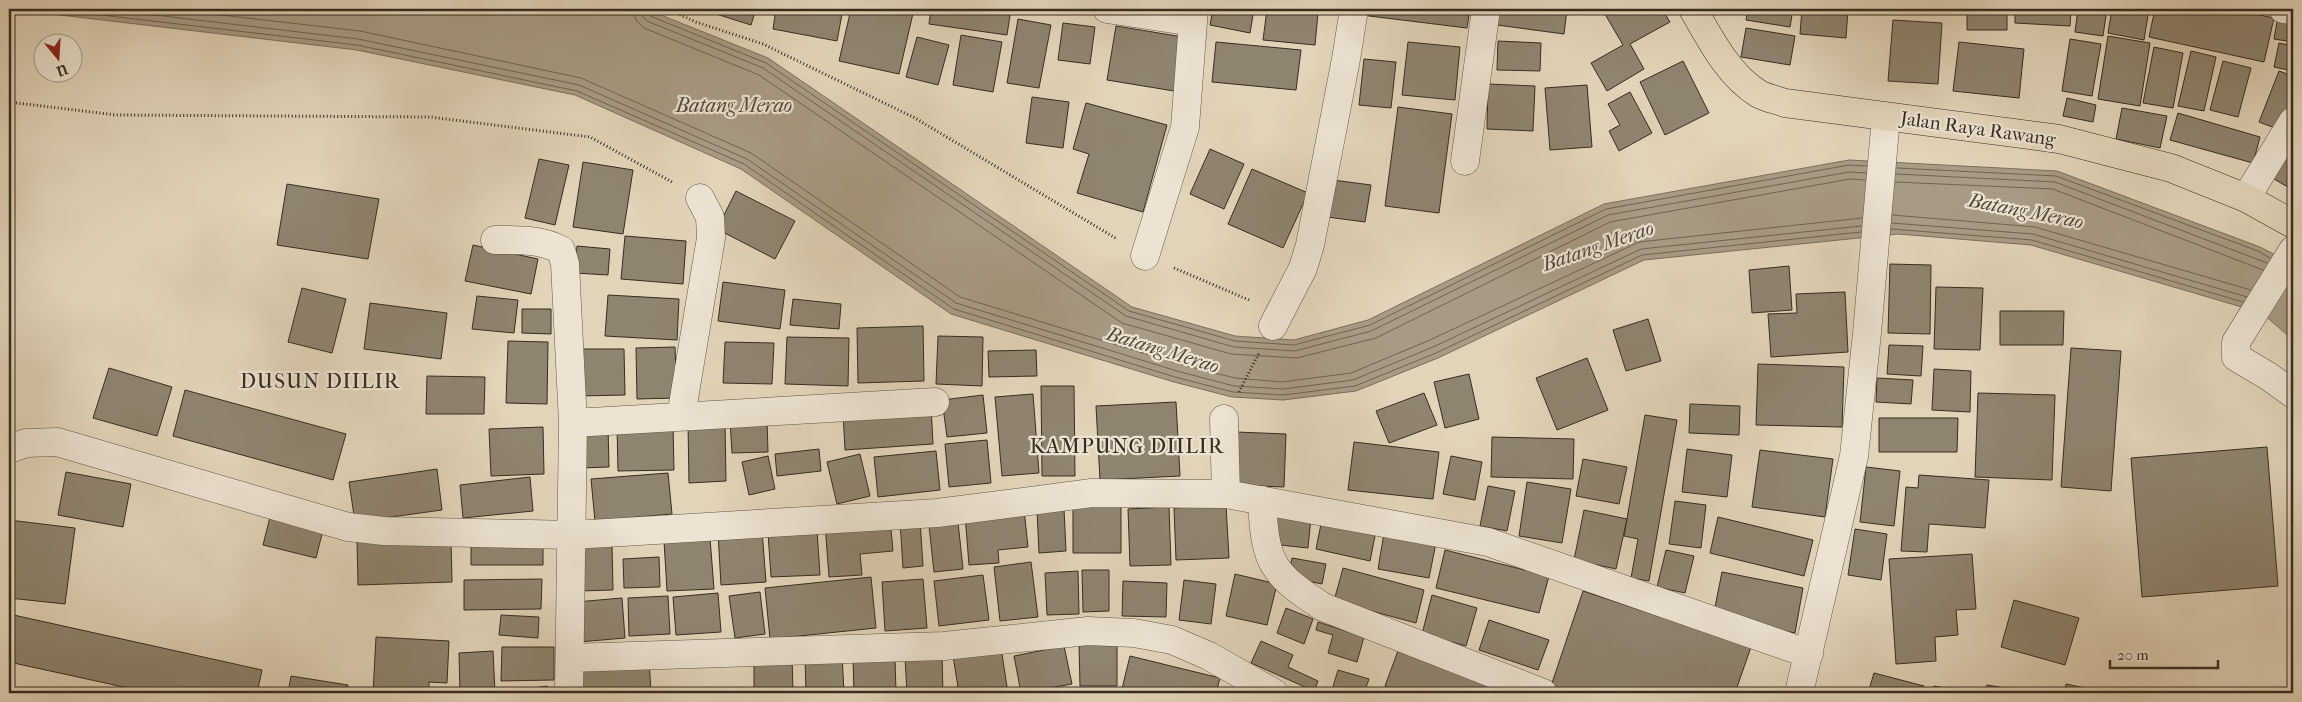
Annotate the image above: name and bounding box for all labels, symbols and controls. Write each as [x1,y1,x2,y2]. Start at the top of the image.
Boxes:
north arrow [32,32,82,82]
text: U [54,60,71,80]
water label: Batang Merao [675,94,792,117]
street label: Jalan Raya Rawang [1897,107,2058,151]
water label: Batang Merao [1966,188,2085,233]
water label: Batang Merao [1538,216,1657,276]
water label: Batang Merao [1103,322,1222,378]
district label: DUSUN DIILIR [240,369,400,393]
district label: KAMPUNG DIILIR [1030,434,1224,458]
scale bar [2110,637,2217,669]
text: 20 m [2117,646,2149,664]

